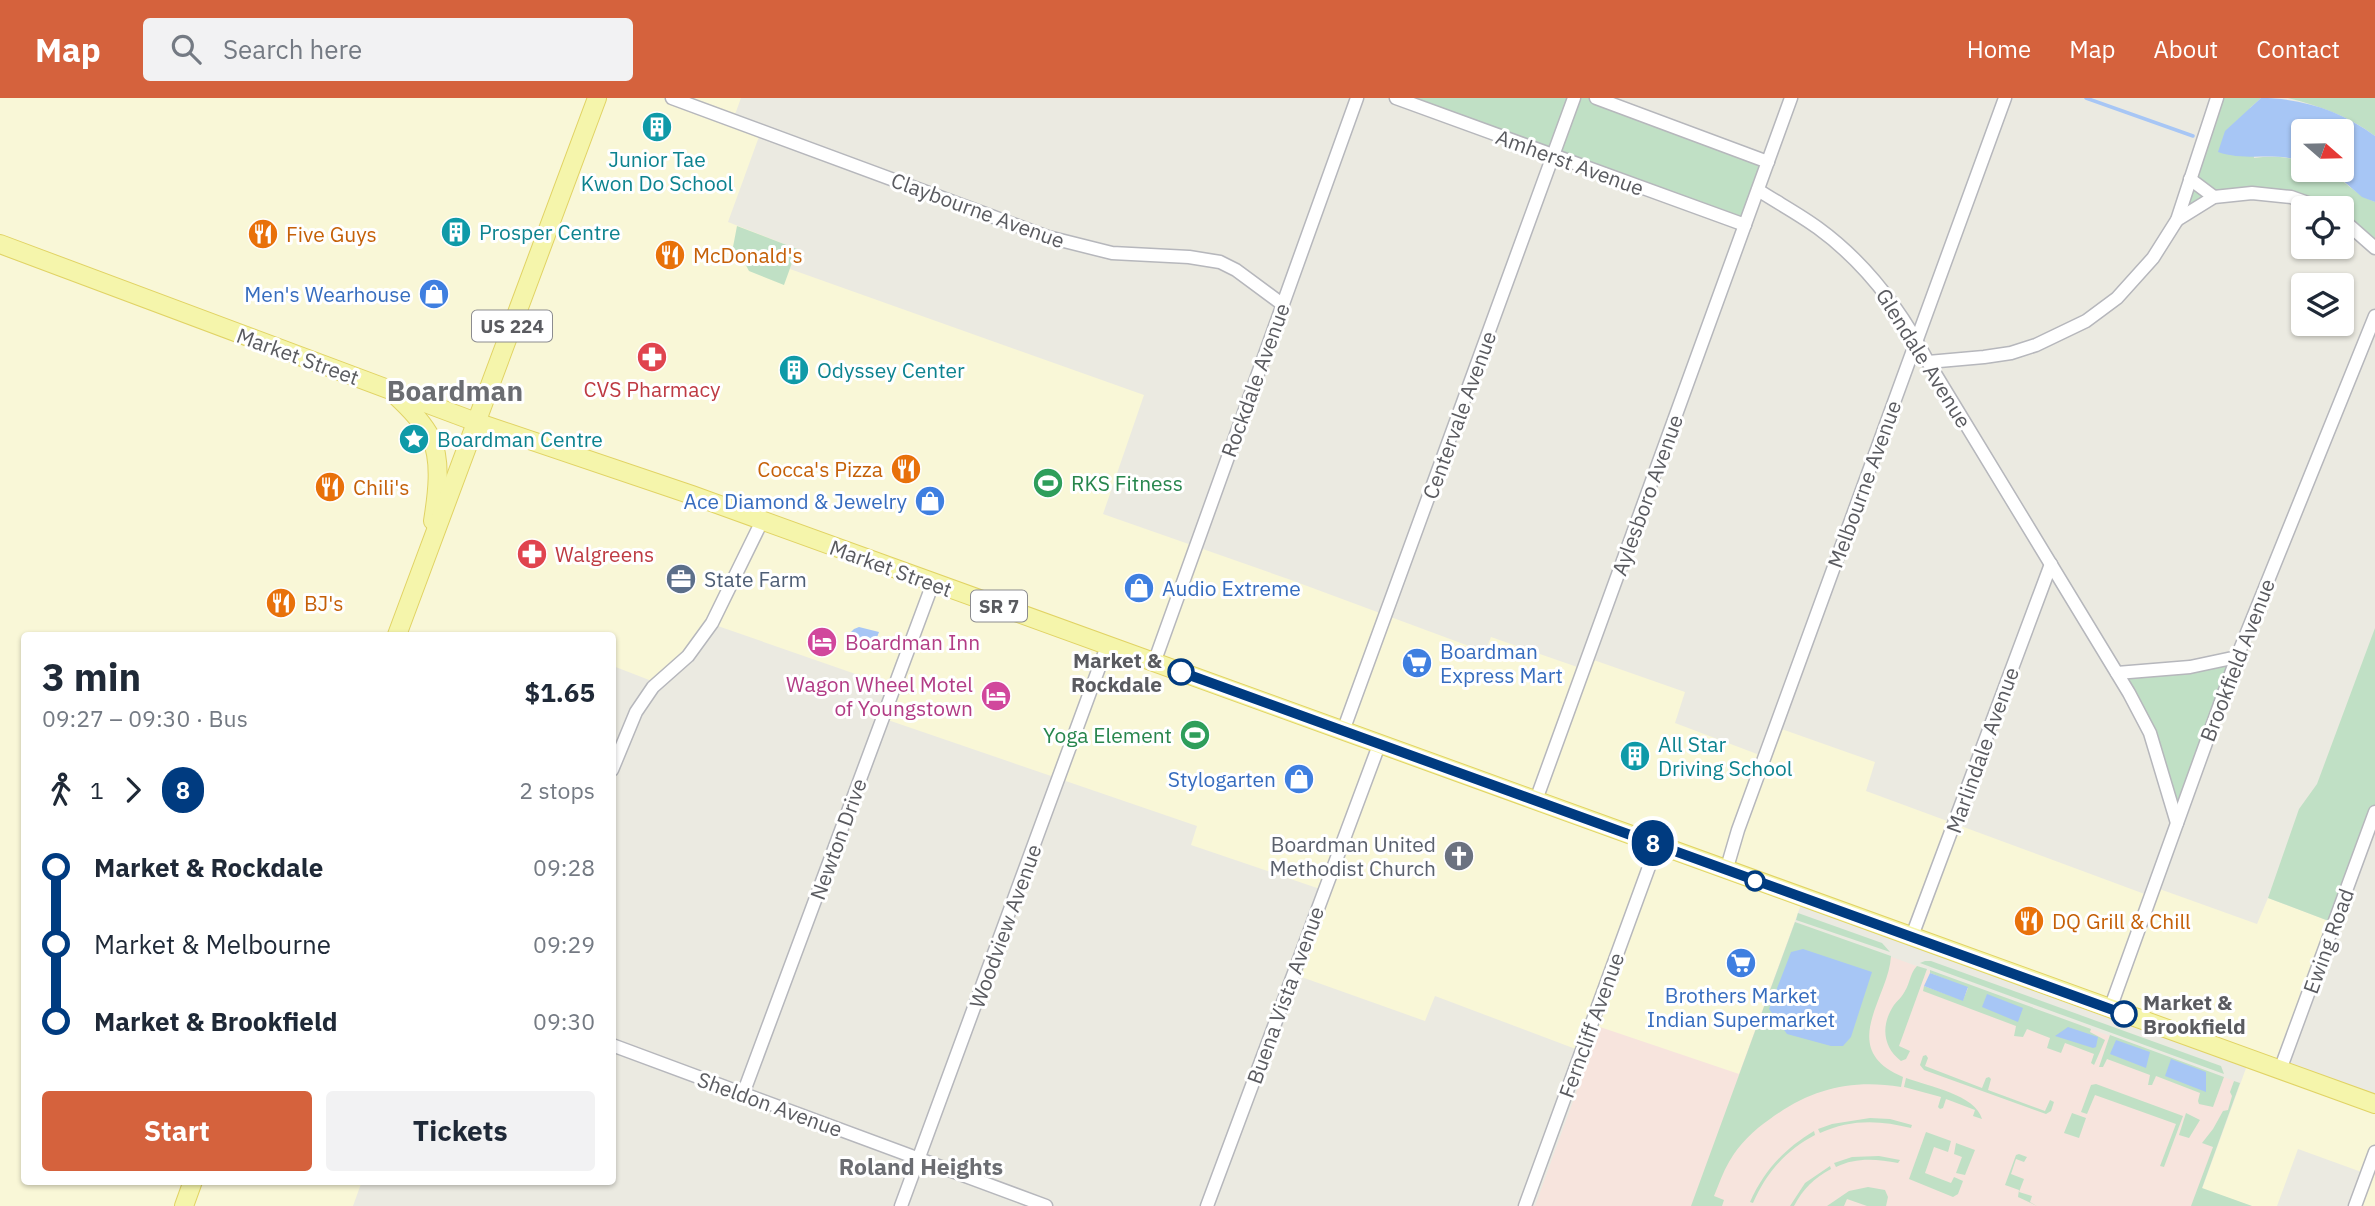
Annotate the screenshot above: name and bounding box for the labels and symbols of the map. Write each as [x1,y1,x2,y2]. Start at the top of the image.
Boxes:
building icon: Junior Tae Kwon Do School [640,110,674,144]
north arrow [2291,119,2354,182]
street label: Amherst Avenue [1492,122,1648,202]
place label: Junior Tae Kwon Do School [581,145,734,197]
street label: Claybourne Avenue [887,166,1069,254]
building icon: Prosper Centre [439,215,473,249]
restaurant icon: Five Guys [246,217,280,251]
place label: Prosper Centre [479,218,620,246]
place label: Five Guys [286,220,377,248]
restaurant icon: McDonald's [653,238,687,272]
place label: McDonald's [693,241,803,269]
shop icon: Men's Wearhouse [417,277,451,311]
place label: Men's Wearhouse [244,280,411,308]
street label: Glendale Avenue [1870,283,1978,433]
street label: Rockdale Avenue [1214,299,1296,461]
road number: US 224 [472,310,552,342]
street label: Market Street [233,321,363,391]
street label: Centervale Avenue [1416,327,1502,503]
pharmacy icon: CVS Pharmacy [635,340,669,374]
building icon: Odyssey Center [777,353,811,387]
place label: Odyssey Center [817,356,965,384]
district label: Boardman [387,372,523,409]
place label: CVS Pharmacy [584,375,721,403]
street label: Melbourne Avenue [1821,396,1907,572]
street label: Aylesboro Avenue [1605,411,1689,579]
place icon: Boardman Centre [397,422,431,456]
place label: Boardman Centre [437,425,603,453]
restaurant icon: Cocca's Pizza [889,452,923,486]
place label: Cocca's Pizza [757,455,883,483]
sports icon: RKS Fitness [1031,466,1065,500]
place label: RKS Fitness [1071,469,1183,497]
restaurant icon: Chili's [313,470,347,504]
place label: Chili's [353,473,410,501]
shop icon: Ace Diamond & Jewelry [913,484,947,518]
place label: Ace Diamond & Jewelry [684,487,908,515]
street label: Market Street [826,533,956,603]
pharmacy icon: Walgreens [515,537,549,571]
place label: Walgreens [555,540,654,568]
office icon: State Farm [664,562,698,596]
place label: State Farm [704,565,807,593]
shop icon: Audio Extreme [1122,571,1156,605]
place label: Audio Extreme [1162,574,1301,602]
street label: Brookfield Avenue [2193,575,2281,745]
restaurant icon: BJ's [264,586,298,620]
place label: BJ's [304,589,344,617]
road number: SR 7 [971,590,1027,622]
hotel icon: Boardman Inn [805,625,839,659]
place label: Boardman Inn [845,628,980,656]
place label: Boardman Express Mart [1440,637,1563,689]
place label: Market & Rockdale [1071,646,1163,698]
supermarket icon: Boardman Express Mart [1400,646,1434,680]
marker: Market & Rockdale [1168,659,1194,685]
street label: Marlindale Avenue [1939,663,2025,837]
place label: Wagon Wheel Motel of Youngstown [786,670,973,722]
hotel icon: Wagon Wheel Motel of Youngstown [979,679,1013,713]
sports icon: Yoga Element [1178,718,1212,752]
place label: Yoga Element [1043,721,1172,749]
place label: All Star Driving School [1658,730,1793,782]
building icon: All Star Driving School [1618,739,1652,773]
shop icon: Stylogarten [1282,762,1316,796]
place label: Stylogarten [1168,765,1276,793]
street label: Newton Drive [803,775,873,903]
line badge: 8 [1630,820,1676,866]
place label: Boardman United Methodist Church [1270,830,1436,882]
church icon: Boardman United Methodist Church [1442,839,1476,873]
street label: Woodview Avenue [962,840,1048,1012]
unlabelled marker [1745,871,1765,891]
street label: Ewing Road [2296,885,2360,997]
street label: Buena Vista Avenue [1240,902,1330,1088]
restaurant icon: DQ Grill & Chill [2012,904,2046,938]
place label: DQ Grill & Chill [2052,907,2191,935]
supermarket icon: Brothers Market Indian Supermarket [1724,946,1758,980]
street label: Ferncliff Avenue [1552,949,1630,1101]
place label: Brothers Market Indian Supermarket [1647,981,1835,1033]
place label: Market & Brookfield [2143,988,2246,1040]
marker: Market & Brookfield [2111,1001,2137,1027]
street label: Sheldon Avenue [694,1065,846,1143]
district label: Roland Heights [839,1151,1003,1181]

